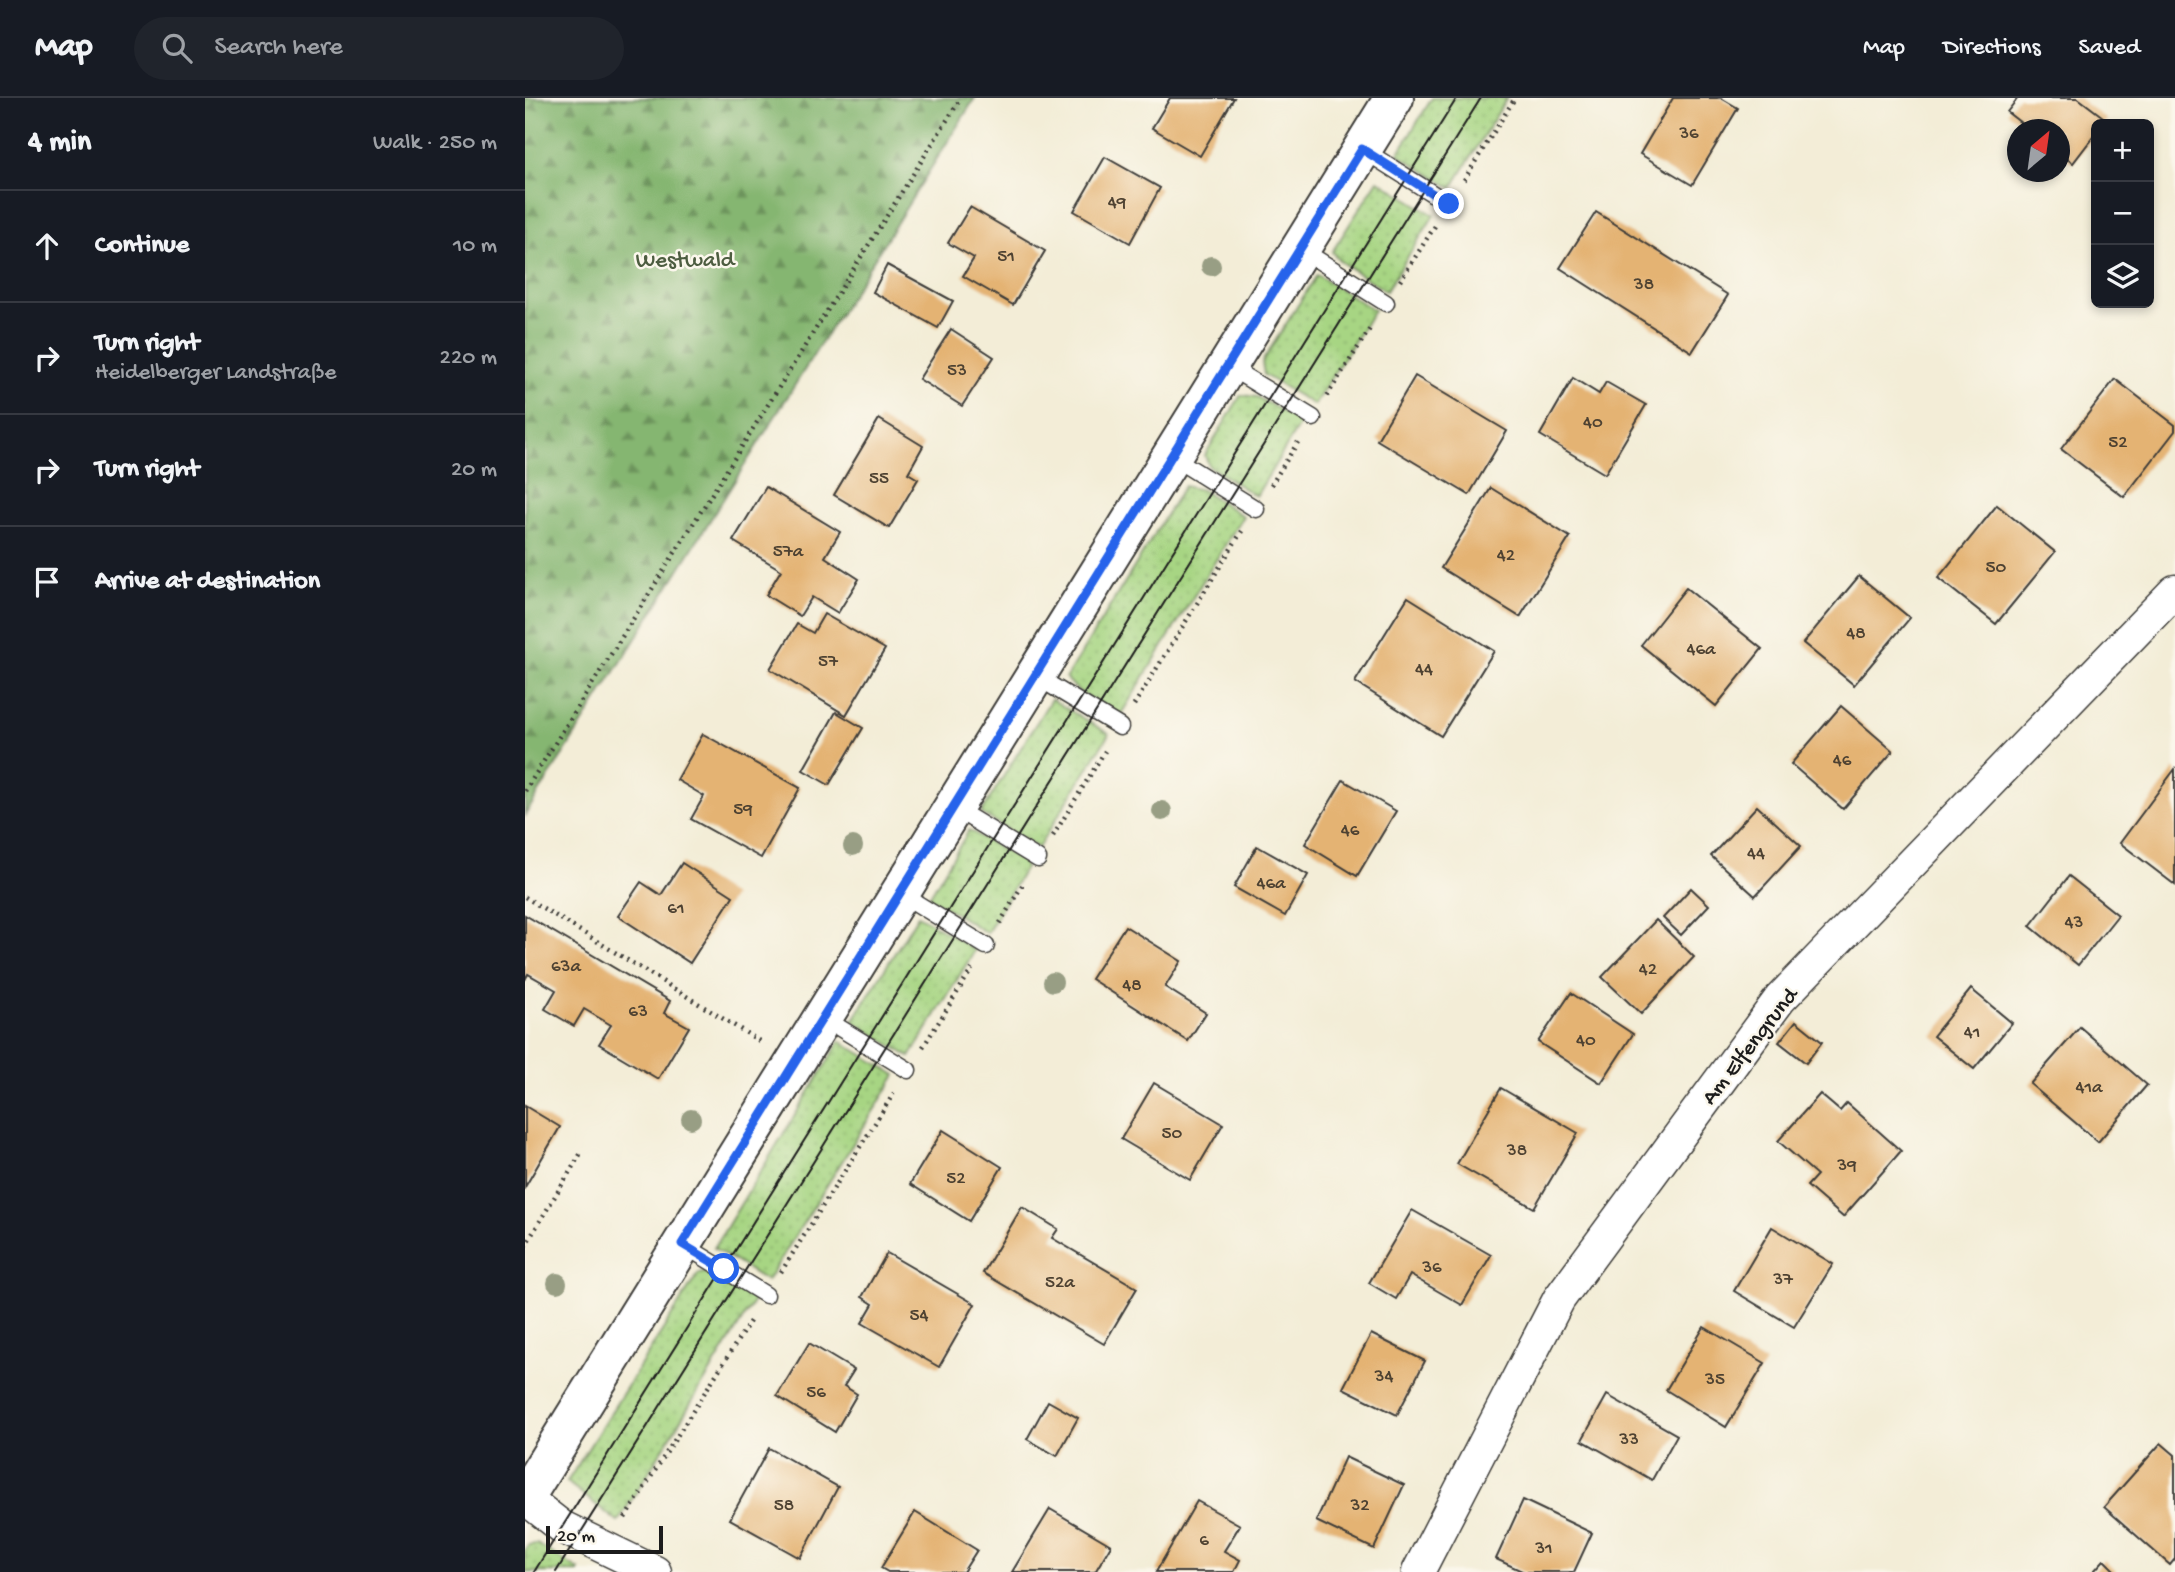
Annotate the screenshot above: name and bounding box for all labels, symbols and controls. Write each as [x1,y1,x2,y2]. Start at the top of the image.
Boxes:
search box [134,17,624,80]
text: Map [35,29,92,67]
icon: search [158,29,196,67]
text: Search here [214,33,343,64]
text: Map [1863,34,1905,63]
text: Directions [1943,34,2041,63]
text: Saved [2079,34,2140,63]
north arrow [2007,119,2070,182]
map controls [2091,119,2154,308]
button: + [2091,119,2154,182]
house number: 36 [1678,123,1699,146]
text: 4 min [28,126,91,161]
text: Walk · 250 m [373,130,497,157]
button: − [2091,182,2154,245]
route end [1433,188,1464,219]
house number: 49 [1108,192,1127,215]
icon: ahead [28,227,66,265]
text: Continue [95,231,189,262]
text: 10 m [453,233,497,260]
button: layers [2091,245,2154,308]
house number: 51 [997,246,1015,269]
park label: Westwald [636,248,736,275]
house number: 38 [1633,274,1654,297]
text: Turn right [95,329,199,360]
icon: right [28,339,66,377]
text: 220 m [440,345,497,372]
text: Heidelberger Landstraße [95,360,336,387]
house number: 53 [947,360,967,383]
house number: 40 [1583,412,1603,435]
house number: 52 [2108,432,2128,455]
icon: right [28,451,66,489]
text: Turn right [95,455,199,486]
text: 20 m [451,457,497,484]
house number: 55 [869,468,889,491]
house number: 57a [773,541,805,564]
house number: 42 [1497,545,1515,568]
house number: 50 [1986,557,2007,580]
icon: arrive [28,563,66,601]
text: Arrive at destination [95,567,320,598]
house number: 48 [1846,623,1866,646]
house number: 46a [1686,639,1717,662]
house number: 57 [818,651,839,674]
house number: 44 [1415,659,1433,682]
house number: 46 [1833,750,1852,773]
house number: 59 [733,799,753,822]
house number: 46 [1341,820,1360,843]
house number: 44 [1747,843,1765,866]
house number: 46a [1256,873,1287,896]
house number: 61 [667,898,685,921]
house number: 43 [2065,912,2084,935]
house number: 63a [551,956,582,979]
house number: 42 [1639,959,1657,982]
house number: 48 [1122,975,1142,998]
street label: Am Elfengrund [1697,982,1806,1111]
house number: 63 [628,1001,648,1024]
house number: 41 [1964,1022,1980,1045]
house number: 40 [1576,1030,1596,1053]
house number: 41a [2075,1077,2104,1100]
house number: 50 [1162,1123,1183,1146]
house number: 38 [1506,1140,1527,1163]
house number: 39 [1836,1155,1857,1178]
house number: 52 [946,1168,966,1191]
route start [708,1253,739,1284]
house number: 36 [1421,1257,1442,1280]
house number: 37 [1772,1269,1794,1292]
house number: 52a [1045,1272,1076,1295]
house number: 54 [910,1305,928,1328]
house number: 34 [1374,1366,1393,1389]
house number: 35 [1704,1369,1725,1392]
house number: 56 [806,1382,826,1405]
house number: 33 [1618,1429,1639,1452]
house number: 58 [774,1495,794,1518]
house number: 32 [1349,1495,1370,1518]
scale bar [546,1523,663,1555]
text: 20 m [557,1526,595,1549]
house number: 6 [1199,1530,1209,1553]
house number: 31 [1534,1538,1553,1561]

